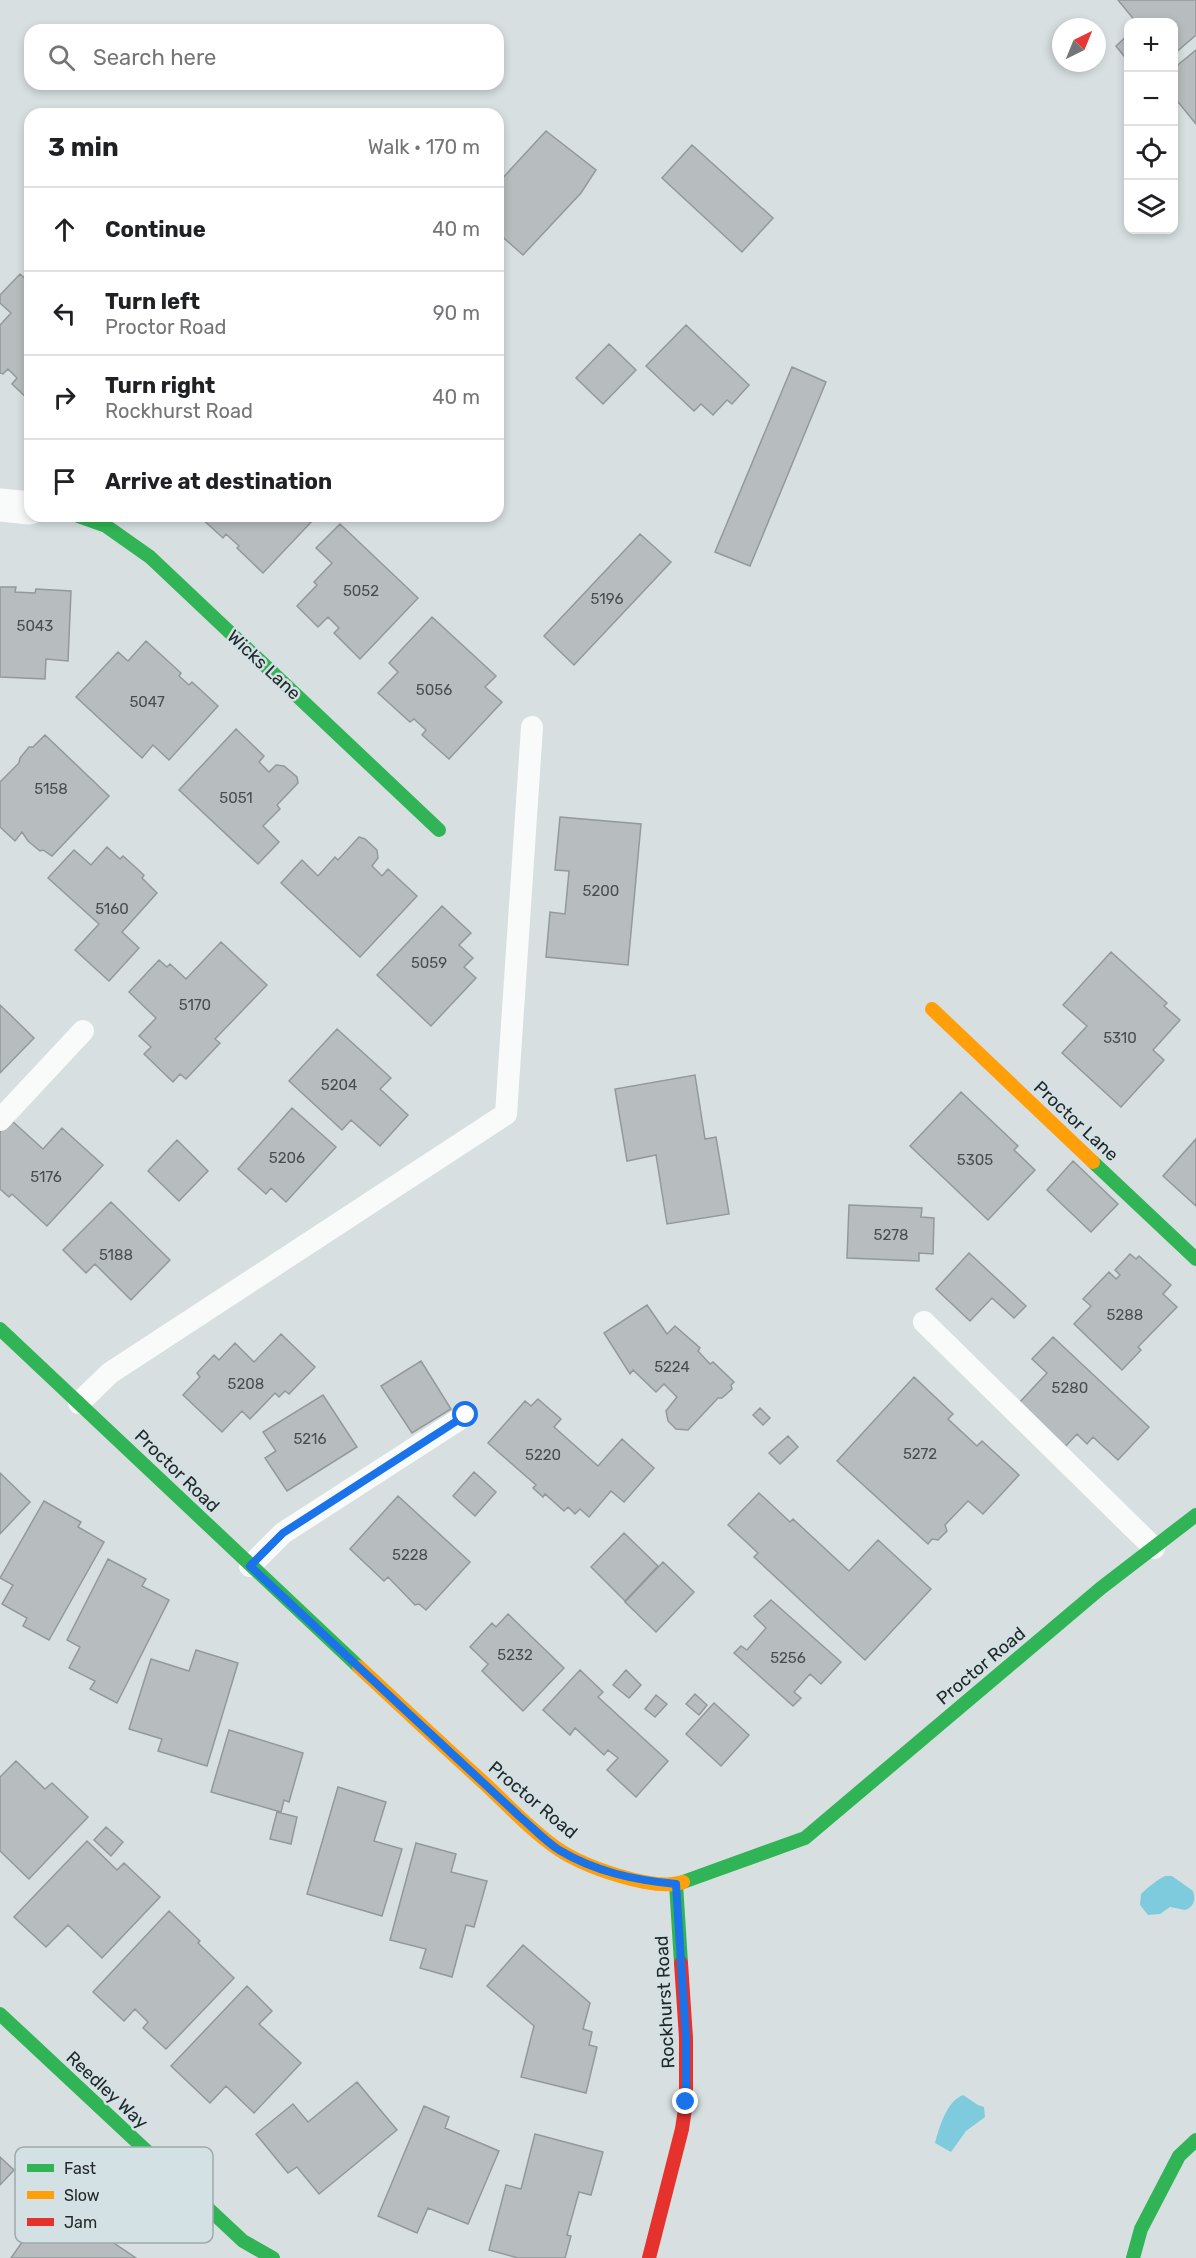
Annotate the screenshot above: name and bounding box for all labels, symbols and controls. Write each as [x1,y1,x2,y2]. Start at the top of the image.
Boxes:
north arrow [1052,18,1106,72]
map controls [1124,18,1178,234]
button: + [1124,18,1178,72]
search box [24,24,504,90]
icon: search [45,41,78,74]
text: Search here [93,44,216,71]
button: − [1124,72,1178,126]
button: locate [1124,126,1178,180]
text: 3 min [48,132,119,163]
text: Walk · 170 m [368,135,480,159]
button: layers [1124,180,1178,234]
icon: ahead [48,213,81,246]
text: Continue [105,216,206,243]
text: 40 m [432,217,480,241]
text: Turn left [105,288,200,315]
icon: left [48,297,81,330]
text: 90 m [433,301,480,325]
text: Proctor Road [105,315,227,339]
text: Turn right [105,372,215,399]
icon: right [48,381,81,414]
text: 40 m [432,385,480,409]
text: Rockhurst Road [105,399,253,423]
icon: arrive [48,465,81,498]
text: Arrive at destination [105,468,332,495]
house number: 5052 [343,582,379,600]
house number: 5196 [591,590,623,608]
house number: 5043 [17,617,53,635]
street label: Wicks Lane [223,625,305,705]
house number: 5056 [416,681,452,699]
house number: 5047 [129,693,165,711]
house number: 5158 [34,780,68,798]
house number: 5051 [219,789,253,807]
house number: 5200 [583,882,619,900]
house number: 5160 [95,900,129,918]
house number: 5059 [411,954,447,972]
house number: 5170 [179,996,211,1014]
house number: 5310 [1103,1029,1137,1047]
house number: 5204 [321,1076,357,1094]
street label: Proctor Lane [1029,1076,1123,1166]
house number: 5206 [269,1149,305,1167]
house number: 5305 [957,1151,993,1169]
house number: 5176 [30,1168,62,1186]
house number: 5278 [874,1226,908,1244]
house number: 5188 [99,1246,133,1264]
house number: 5288 [1107,1306,1143,1324]
house number: 5224 [654,1358,690,1376]
house number: 5208 [228,1375,264,1393]
house number: 5280 [1052,1379,1088,1397]
route start [452,1401,478,1427]
street label: Proctor Road [130,1425,224,1517]
house number: 5216 [293,1430,327,1448]
house number: 5272 [903,1445,937,1463]
house number: 5220 [525,1446,561,1464]
house number: 5228 [392,1546,428,1564]
street label: Proctor Road [932,1622,1030,1710]
house number: 5232 [497,1646,533,1664]
house number: 5256 [770,1649,806,1667]
street label: Proctor Road [484,1756,582,1844]
street label: Rockhurst Road [651,1935,679,2069]
street label: Reedley Way [61,2047,153,2134]
route end [672,2088,698,2114]
legend [15,2147,213,2243]
text: Fast [64,2159,96,2178]
text: Slow [64,2186,100,2205]
text: Jam [64,2213,97,2232]

